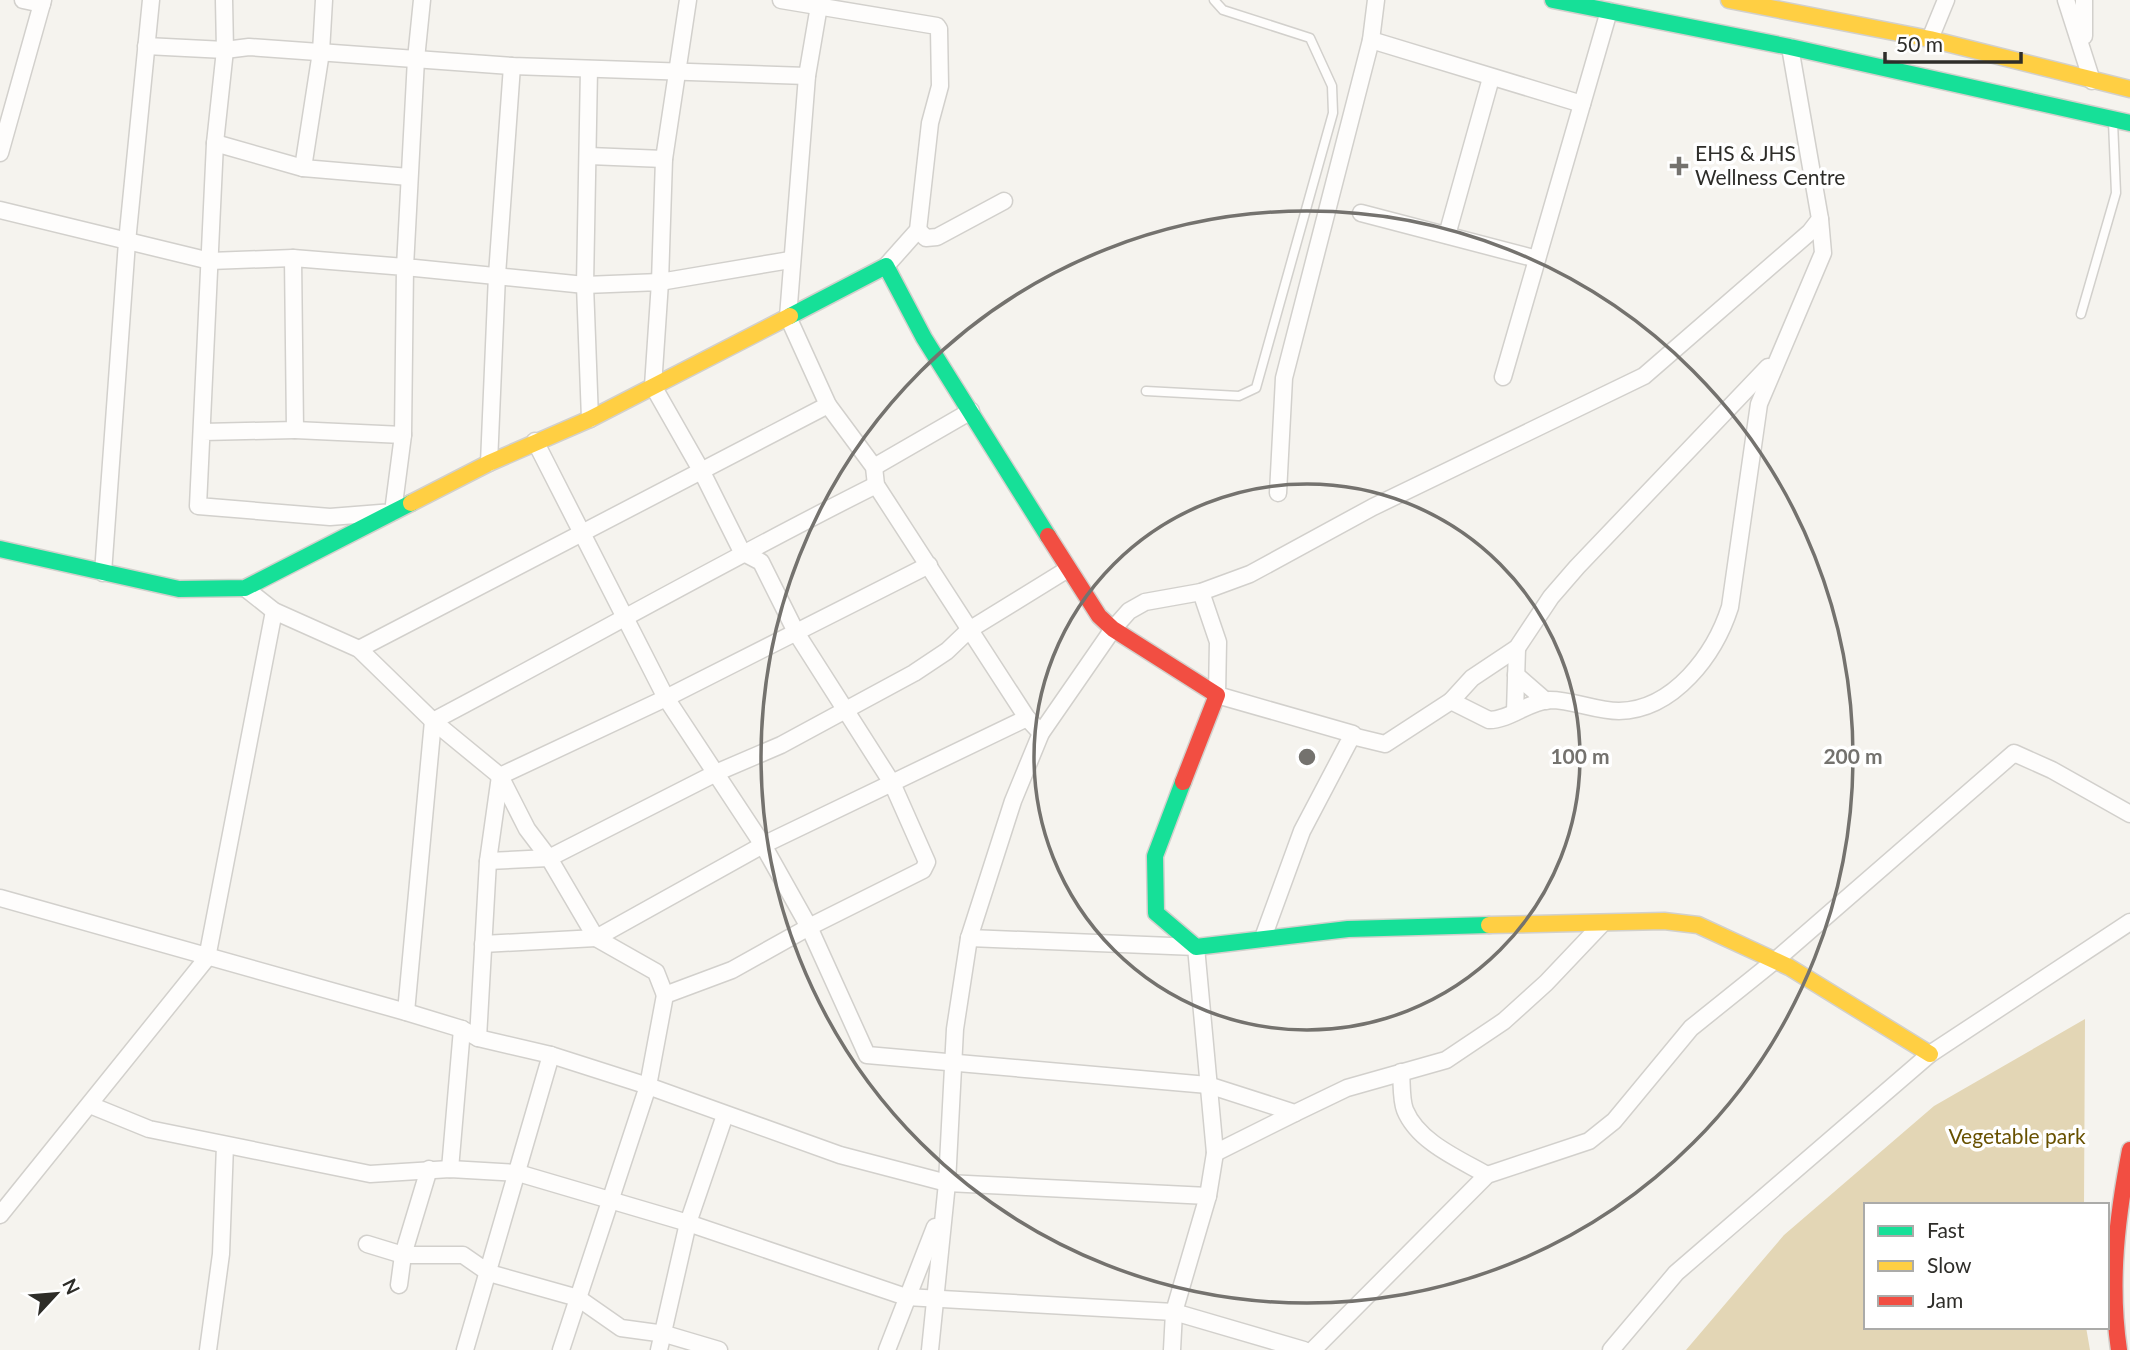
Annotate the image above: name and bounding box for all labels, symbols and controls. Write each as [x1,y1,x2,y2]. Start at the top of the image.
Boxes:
scale bar [1885,21,2022,65]
text: 50 m [1896,31,1943,56]
place label: EHS & JHS Wellness Centre [1695,140,1845,189]
marker: EHS & JHS Wellness Centre [1669,156,1689,176]
text: 100 m [1550,743,1610,768]
text: 200 m [1823,743,1883,768]
centre of rings [1295,745,1319,769]
park label: Vegetable park [1948,1123,2086,1148]
legend [1864,1203,2109,1329]
text: Fast [1927,1217,1965,1242]
text: Slow [1927,1252,1972,1277]
north arrow [21,1259,91,1329]
text: N [58,1275,85,1298]
text: Jam [1927,1287,1963,1312]

